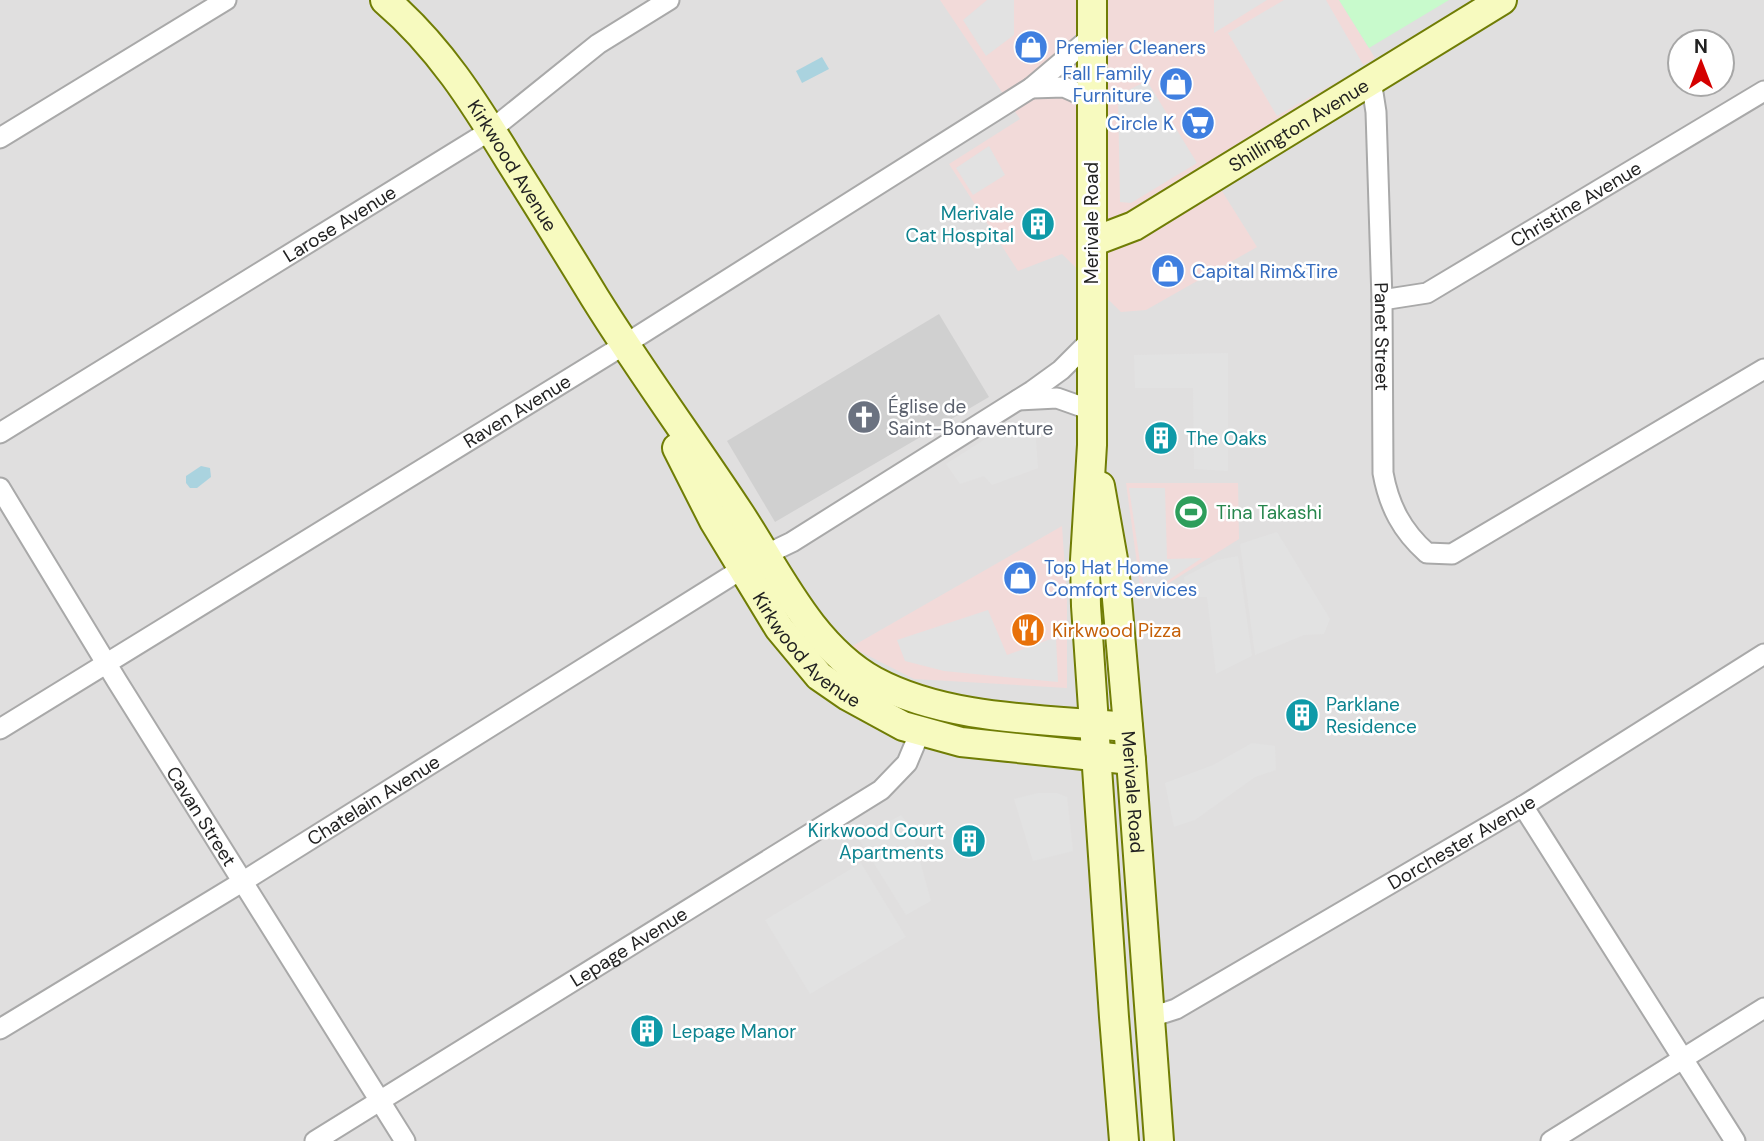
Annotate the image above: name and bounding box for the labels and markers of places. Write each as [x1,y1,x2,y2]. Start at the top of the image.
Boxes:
shop icon: Premier Cleaners [1012,28,1050,66]
place label: Premier Cleaners [1056,35,1206,60]
place label: Fall Family Furniture [1062,61,1152,108]
shop icon: Fall Family Furniture [1157,65,1195,103]
supermarket icon: Circle K [1179,104,1217,142]
place label: Circle K [1107,111,1174,136]
place label: Merivale Cat Hospital [906,201,1014,248]
building icon: Merivale Cat Hospital [1019,205,1057,243]
shop icon: Capital Rim&Tire [1149,252,1187,290]
place label: Capital Rim&Tire [1192,259,1338,284]
place label: Église de Saint-Bonaventure [888,394,1053,441]
church icon: Église de Saint-Bonaventure [845,398,883,436]
building icon: The Oaks [1142,419,1180,457]
place label: The Oaks [1186,426,1267,451]
sports icon: Tina Takashi [1172,493,1210,531]
place label: Tina Takashi [1216,500,1322,525]
place label: Top Hat Home Comfort Services [1044,555,1197,602]
shop icon: Top Hat Home Comfort Services [1001,559,1039,597]
restaurant icon: Kirkwood Pizza [1009,611,1047,649]
place label: Kirkwood Pizza [1052,618,1181,643]
place label: Parklane Residence [1326,692,1417,739]
building icon: Parklane Residence [1283,696,1321,734]
place label: Kirkwood Court Apartments [808,818,944,865]
building icon: Kirkwood Court Apartments [950,822,988,860]
building icon: Lepage Manor [628,1012,666,1050]
place label: Lepage Manor [672,1019,796,1044]

